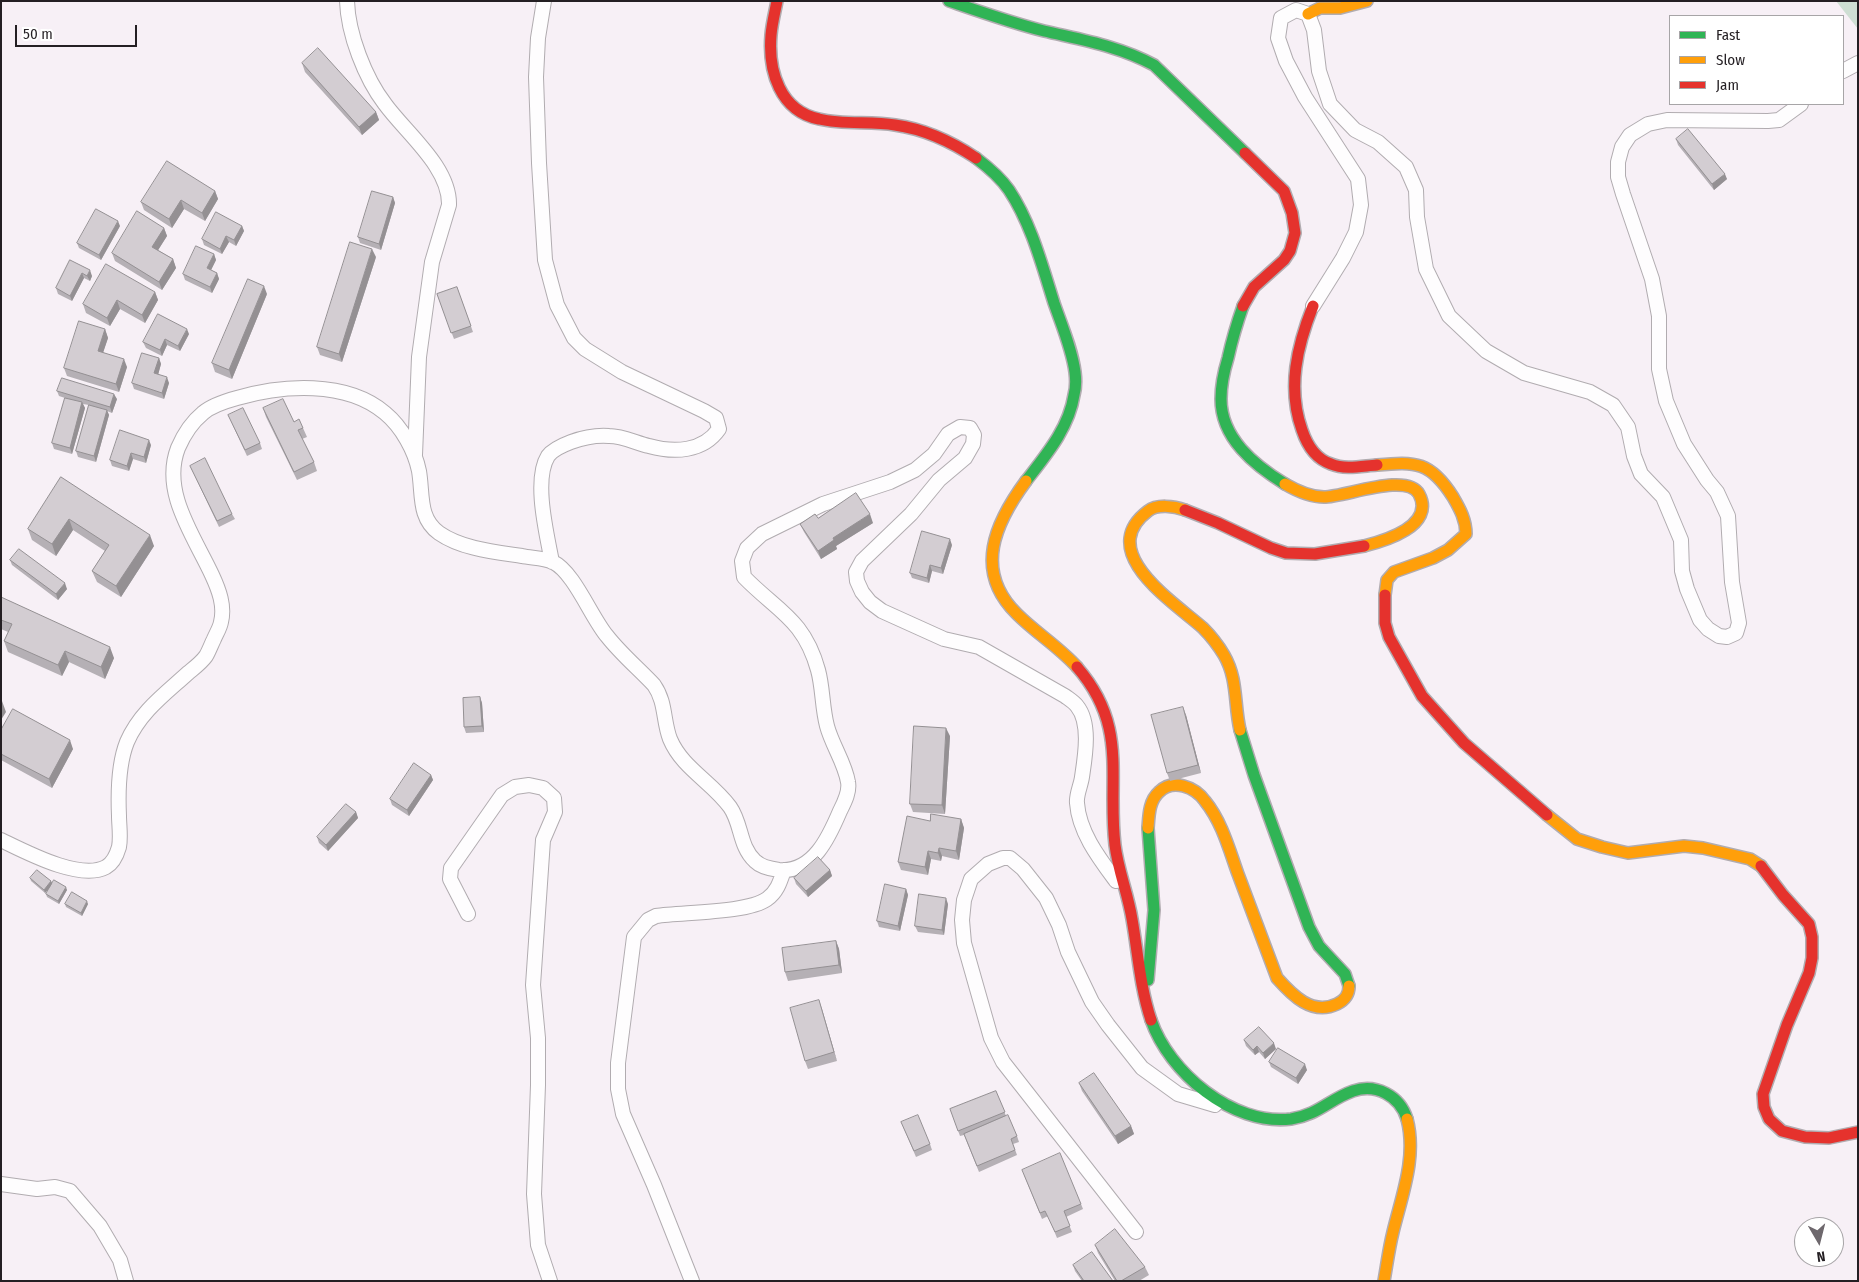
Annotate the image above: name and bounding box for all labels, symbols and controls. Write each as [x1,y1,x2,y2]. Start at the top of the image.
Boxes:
scale bar [18,15,140,47]
legend [1669,15,1844,105]
text: 50 m [23,25,53,43]
text: Fast [1716,26,1740,44]
text: Slow [1716,51,1745,69]
text: Jam [1716,76,1739,94]
north arrow [1794,1217,1844,1267]
text: N [1816,1247,1826,1265]

